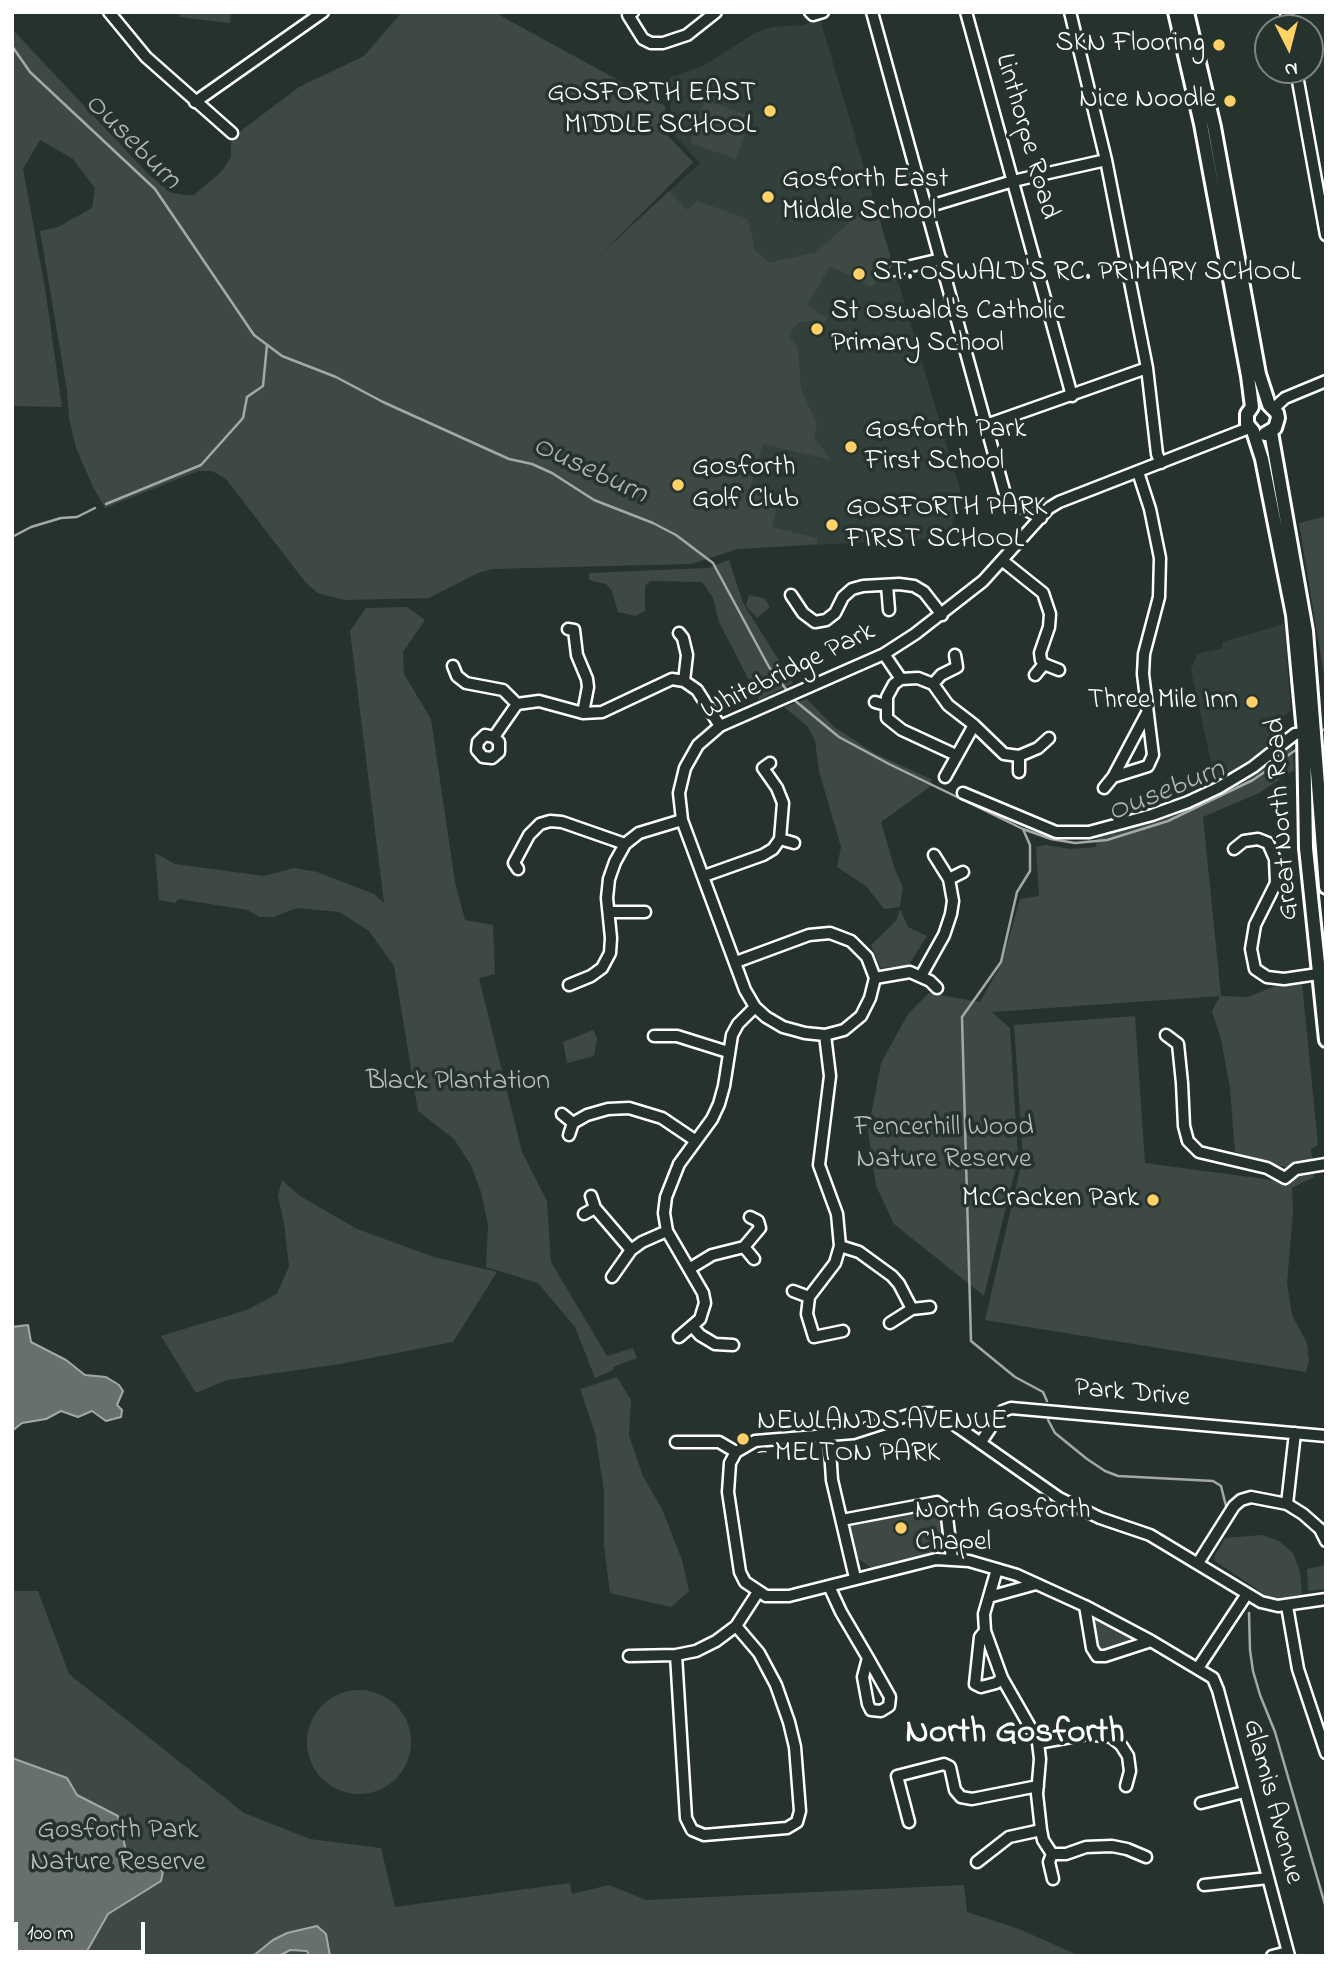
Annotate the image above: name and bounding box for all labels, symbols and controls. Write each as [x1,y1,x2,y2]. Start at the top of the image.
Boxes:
north arrow [1254,14,1324,84]
place label: SKN Flooring [1055,28,1205,62]
marker: SKN Flooring [1211,37,1227,53]
street label: Linthorpe Road [985,50,1065,224]
text: N [1283,54,1299,82]
place label: GOSFORTH EAST MIDDLE SCHOOL [547,78,756,144]
place label: Nice Noodle [1079,84,1216,118]
water label: Ouseburn [75,87,187,199]
marker: Nice Noodle [1222,93,1238,109]
marker: GOSFORTH EAST MIDDLE SCHOOL [762,103,778,119]
place label: Gosforth East Middle School [782,164,948,230]
marker: Gosforth East Middle School [760,189,776,205]
place label: ST. OSWALD'S RC. PRIMARY SCHOOL [873,257,1301,291]
marker: ST. OSWALD'S RC. PRIMARY SCHOOL [851,266,867,282]
place label: St Oswald's Catholic Primary School [831,296,1065,362]
marker: St Oswald's Catholic Primary School [809,321,825,337]
place label: Gosforth Park First School [865,414,1026,480]
water label: Ouseburn [526,430,652,514]
marker: Gosforth Park First School [843,439,859,455]
place label: Gosforth Golf Club [692,452,799,518]
marker: Gosforth Golf Club [670,477,686,493]
place label: GOSFORTH PARK FIRST SCHOOL [846,492,1047,558]
marker: GOSFORTH PARK FIRST SCHOOL [824,517,840,533]
street label: Whitebridge Park [697,616,881,730]
place label: Three Mile Inn [1087,685,1238,719]
marker: Three Mile Inn [1244,694,1260,710]
street label: Great North Road [1260,717,1308,921]
water label: Ouseburn [1103,753,1231,833]
park label: Black Plantation [366,1066,550,1100]
park label: Fencerhill Wood Nature Reserve [854,1112,1034,1178]
place label: McCracken Park [962,1183,1139,1217]
marker: McCracken Park [1145,1192,1161,1208]
street label: Park Drive [1073,1373,1191,1417]
place label: NEWLANDS AVENUE - MELTON PARK [757,1406,1008,1472]
marker: NEWLANDS AVENUE - MELTON PARK [735,1431,751,1447]
place label: North Gosforth Chapel [915,1495,1090,1561]
marker: North Gosforth Chapel [893,1520,909,1536]
district label: North Gosforth [905,1714,1125,1756]
street label: Glamis Avenue [1233,1716,1309,1888]
park label: Gosforth Park Nature Reserve [30,1815,206,1881]
scale bar [18,1909,149,1953]
text: 100 m [27,1919,73,1949]

